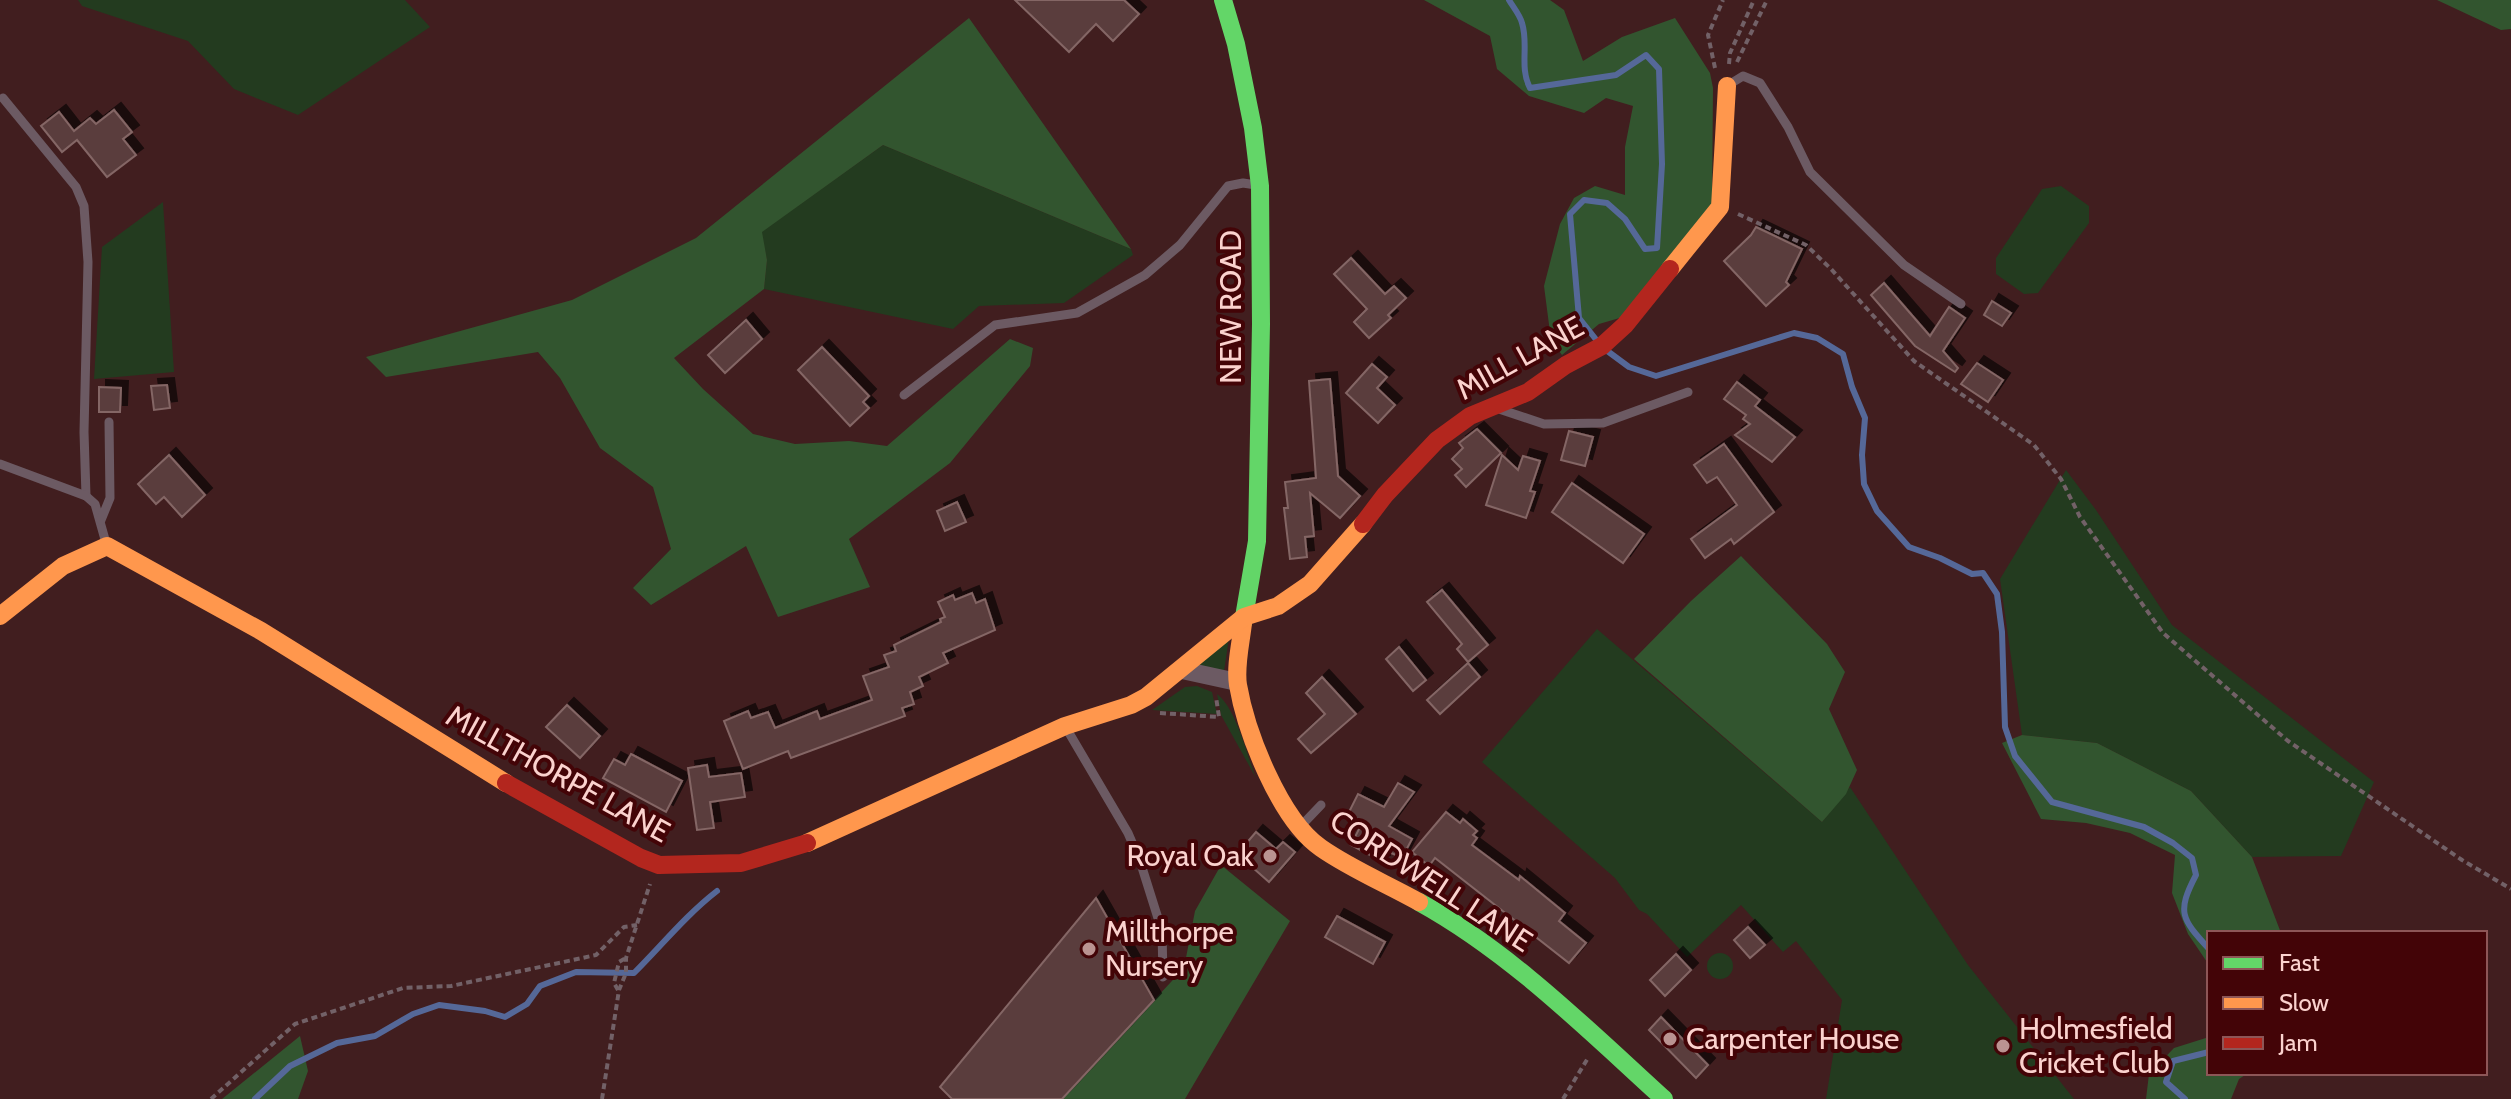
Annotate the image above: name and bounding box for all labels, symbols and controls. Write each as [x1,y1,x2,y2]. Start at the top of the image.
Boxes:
street label: NEW ROAD [1212,230,1249,384]
street label: MILL LANE [1450,307,1590,408]
street label: MILLTHORPE LANE [440,697,677,850]
street label: CORDWELL LANE [1323,801,1539,960]
place label: Royal Oak [1126,837,1255,874]
marker: Royal Oak [1261,847,1279,865]
place label: Millthorpe Nursery [1105,913,1234,984]
legend [2207,931,2487,1075]
marker: Millthorpe Nursery [1080,940,1098,958]
text: Fast [2279,948,2320,977]
text: Slow [2279,988,2329,1017]
place label: Holmesfield Cricket Club [2019,1010,2173,1081]
place label: Carpenter House [1686,1020,1899,1057]
text: Jam [2278,1028,2317,1057]
marker: Carpenter House [1661,1030,1679,1048]
marker: Holmesfield Cricket Club [1994,1037,2012,1055]

